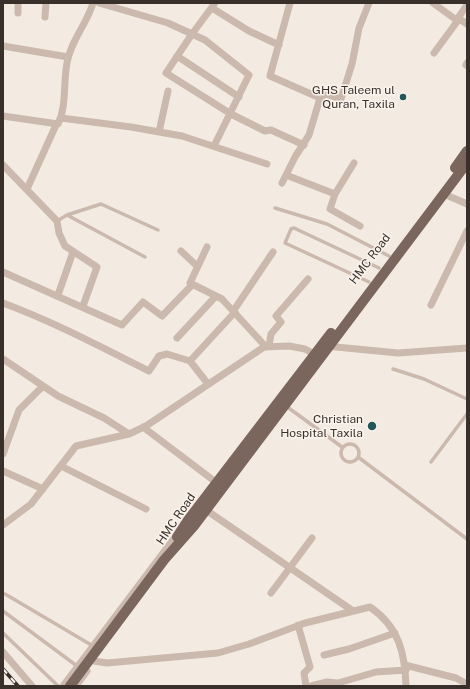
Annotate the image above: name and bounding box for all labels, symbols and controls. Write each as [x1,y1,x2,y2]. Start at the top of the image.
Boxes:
place label: GHS Taleem ul Quran, Taxila [312,83,395,111]
marker: GHS Taleem ul Quran, Taxila [398,92,408,102]
street label: HMC Road [346,231,394,287]
place label: Christian Hospital Taxila [280,412,363,440]
marker: Christian Hospital Taxila [366,420,378,432]
street label: HMC Road [153,490,199,548]

